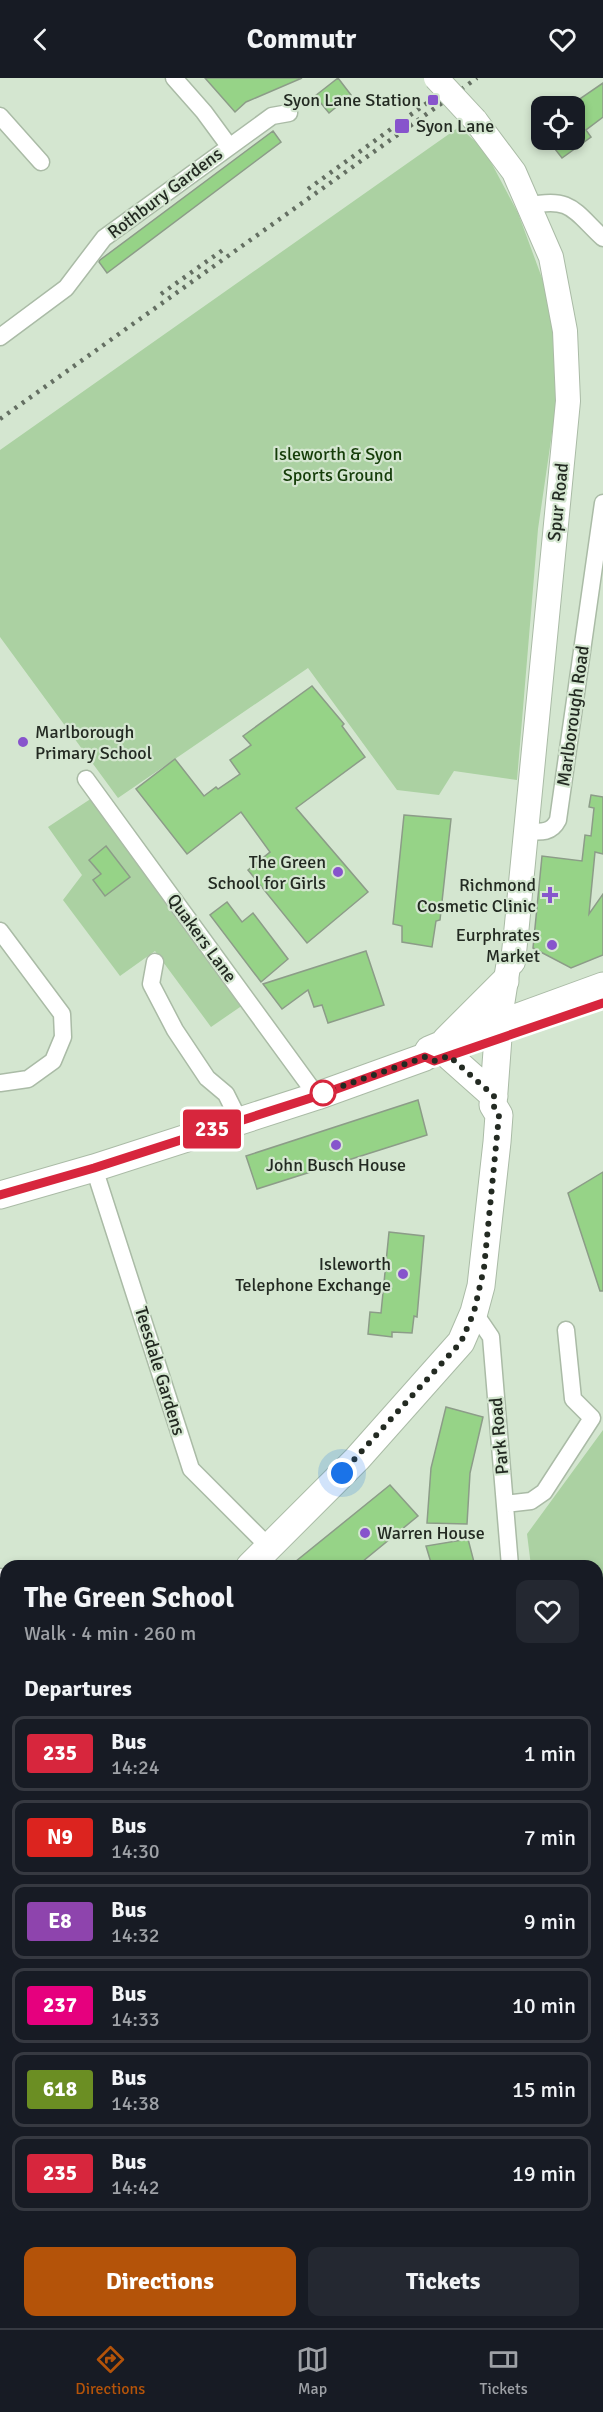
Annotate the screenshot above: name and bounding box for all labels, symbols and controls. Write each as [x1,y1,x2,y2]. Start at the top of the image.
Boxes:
icon: back [24,23,57,56]
text: Commutr [247,23,356,56]
icon: heart [546,23,579,56]
place label: Syon Lane Station [283,89,421,111]
marker: Syon Lane Station [426,93,440,107]
map controls [531,96,585,150]
button: locate [531,96,585,150]
place label: Syon Lane [416,115,494,137]
marker: Syon Lane [393,117,411,135]
street label: Rothbury Gardens [103,143,227,243]
park label: Isleworth & Syon Sports Ground [274,443,402,486]
street label: Spur Road [543,462,573,542]
street label: Marlborough Road [552,644,594,788]
place label: Marlborough Primary School [35,721,152,764]
marker: Marlborough Primary School [16,735,30,749]
place label: The Green School for Girls [208,851,326,894]
marker: The Green School for Girls [331,865,345,879]
place label: Richmond Cosmetic Clinic [417,874,536,917]
marker: Richmond Cosmetic Clinic [541,886,559,904]
street label: Quakers Lane [163,889,241,987]
place label: Eurphrates Market [456,924,540,967]
marker: Eurphrates Market [545,938,559,952]
unlabelled marker [310,1080,336,1106]
line badge: 235 [178,1110,246,1148]
text: 235 [195,1116,229,1142]
marker: John Busch House [329,1138,343,1152]
place label: John Busch House [266,1154,406,1176]
place label: Isleworth Telephone Exchange [235,1253,391,1296]
marker: Isleworth Telephone Exchange [396,1267,410,1281]
street label: Teesdale Gardens [130,1304,190,1438]
street label: Park Road [485,1397,513,1475]
your location [327,1458,357,1488]
place label: Warren House [377,1522,485,1544]
marker: Warren House [358,1526,372,1540]
button: heart [516,1580,579,1643]
text: The Green School [24,1581,234,1615]
text: Walk · 4 min · 260 m [24,1621,196,1646]
text: Departures [24,1675,132,1702]
text: Bus [111,1728,146,1755]
text: 235 [43,1740,77,1766]
text: 1 min [524,1740,576,1767]
text: 14:24 [111,1755,160,1780]
text: Bus [111,1812,146,1839]
text: N9 [47,1824,73,1850]
text: 7 min [524,1824,576,1851]
text: 14:30 [111,1839,160,1864]
text: Bus [111,1896,146,1923]
text: E8 [48,1908,72,1934]
text: 9 min [524,1908,576,1935]
text: 14:32 [111,1923,160,1948]
text: Bus [111,1980,146,2007]
text: 237 [43,1992,77,2018]
text: 10 min [512,1992,576,2019]
text: 14:33 [111,2007,160,2032]
text: Bus [111,2064,146,2091]
text: 618 [43,2076,77,2102]
text: 15 min [512,2076,576,2103]
text: 14:38 [111,2091,160,2116]
text: Bus [111,2148,146,2175]
text: 235 [43,2160,77,2186]
text: 19 min [512,2160,576,2187]
text: 14:42 [111,2175,160,2200]
button: Directions [24,2247,296,2316]
button: Tickets [308,2247,579,2316]
tab: Directions [75,2343,145,2399]
tab: Map [296,2343,329,2399]
tab: Tickets [480,2343,528,2399]

